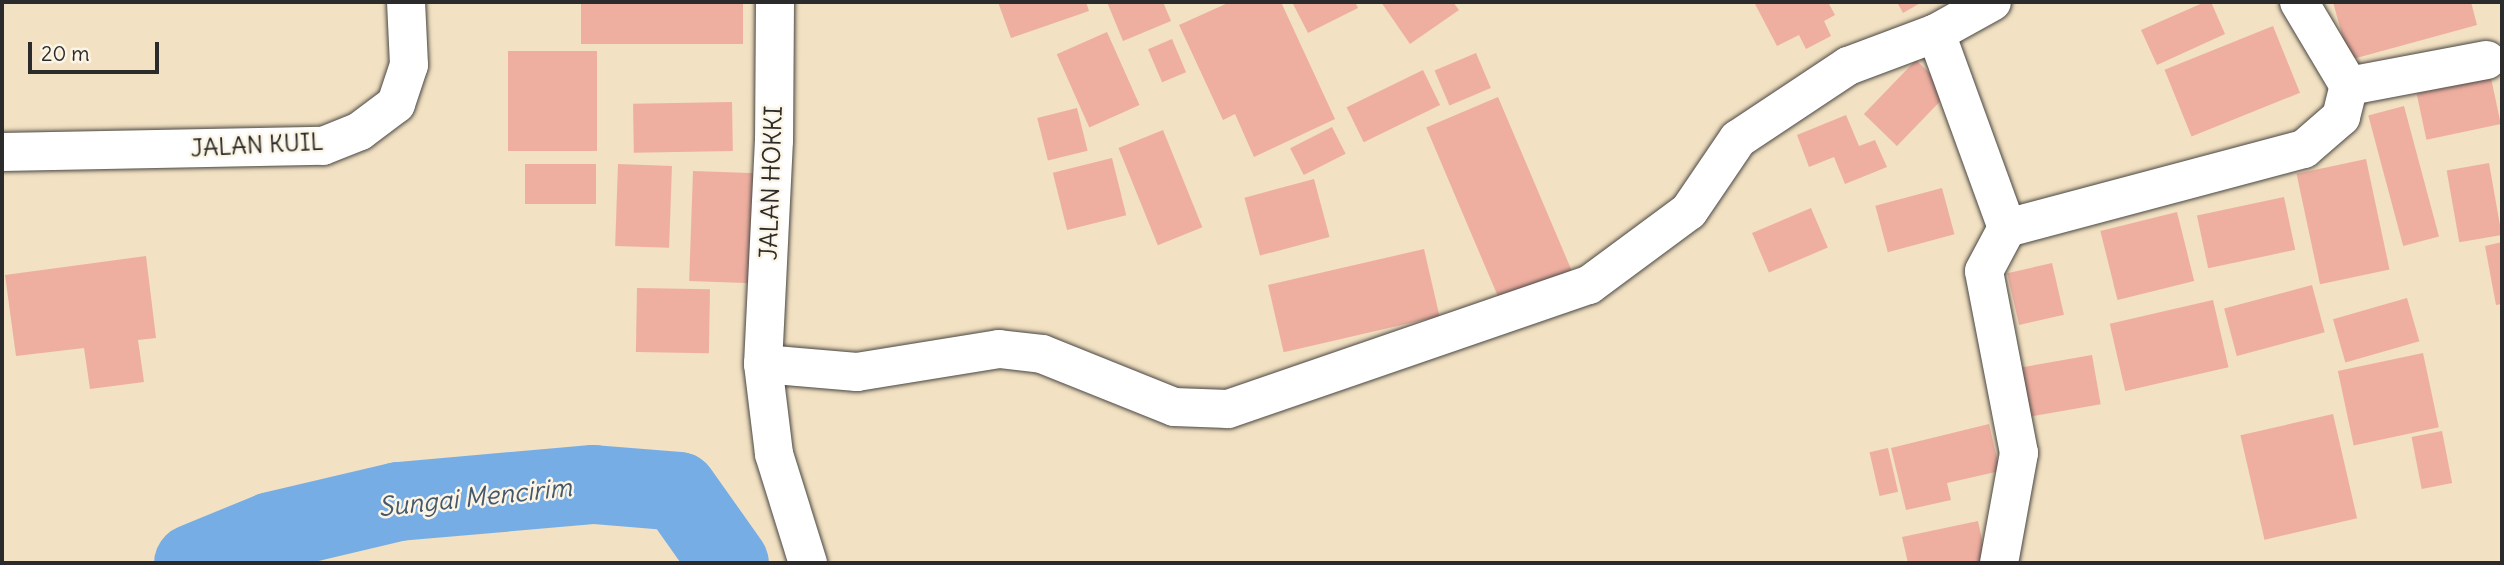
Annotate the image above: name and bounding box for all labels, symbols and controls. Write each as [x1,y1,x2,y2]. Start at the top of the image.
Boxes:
scale bar [32,28,163,72]
text: 20 m [41,40,90,67]
street label: JALAN HOKKI [754,105,788,261]
street label: JALAN KUIL [190,127,324,163]
water label: Sungai Mencirim [377,471,573,523]

